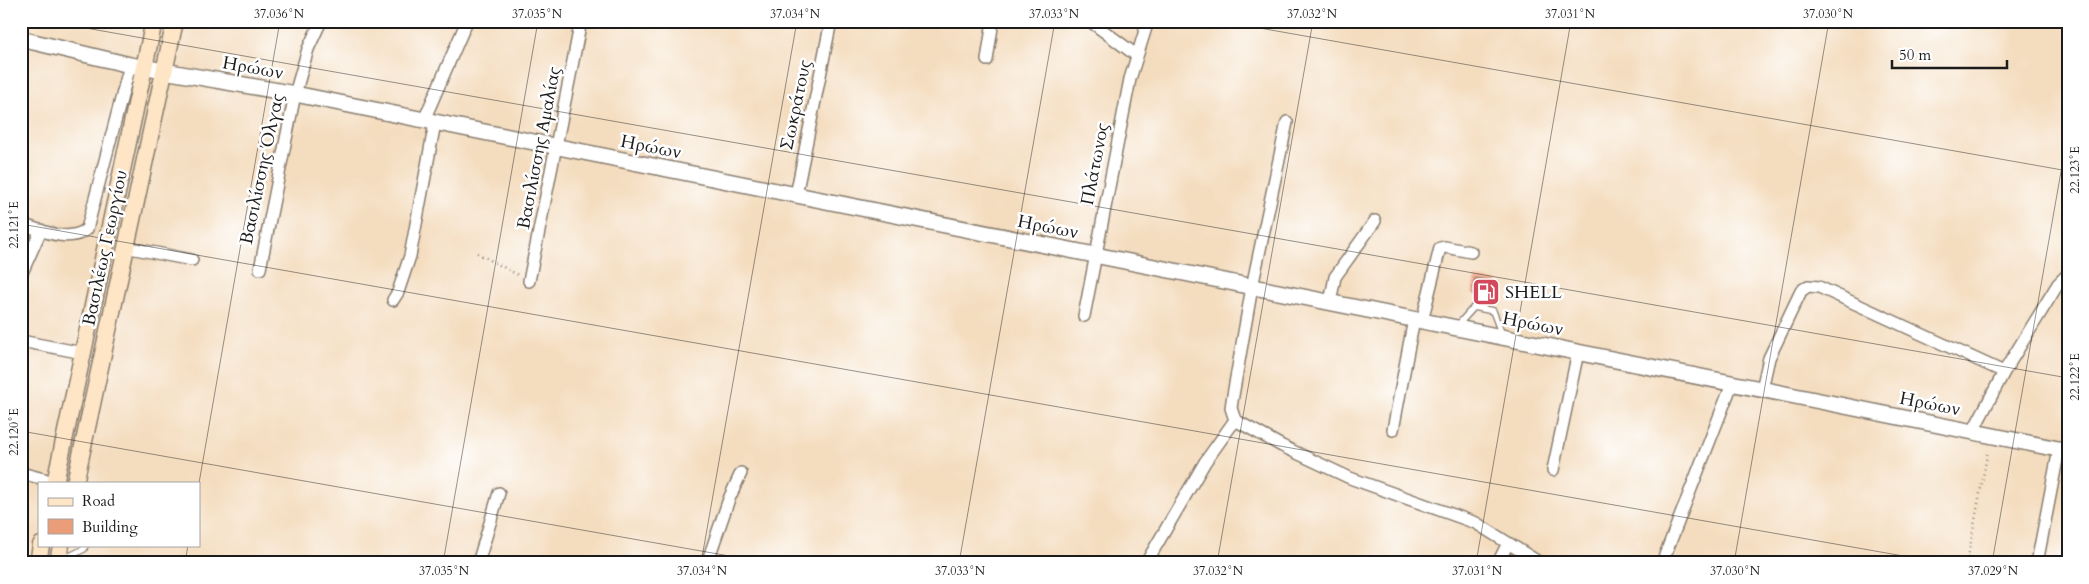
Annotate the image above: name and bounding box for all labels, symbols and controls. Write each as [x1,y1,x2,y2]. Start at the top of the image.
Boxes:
text: 37.036°N [254,6,305,22]
text: 37.035°N [512,6,563,22]
text: 37.034°N [770,6,821,22]
text: 37.033°N [1029,6,1080,22]
text: 37.032°N [1287,6,1338,22]
text: 37.031°N [1545,6,1596,22]
text: 37.030°N [1803,6,1854,22]
scale bar [1892,38,2006,70]
text: 50 m [1899,45,1931,65]
street label: Ηρώων [221,50,285,86]
street label: Σωκράτους [774,57,818,152]
street label: Βασιλίσσης Αμαλίας [511,64,567,231]
street label: Βασιλίσσης Όλγας [234,91,290,247]
street label: Πλάτωνος [1075,120,1115,207]
street label: Ηρώων [619,129,684,165]
text: 22.123°E [2067,146,2083,194]
street label: Βασιλέως Γεωργίου [76,168,134,328]
text: 22.121°E [6,201,22,249]
street label: Ηρώων [1016,209,1081,245]
fuel station icon: SHELL [1471,277,1501,307]
place label: SHELL [1505,280,1562,305]
street label: Ηρώων [1501,306,1566,342]
text: 22.122°E [2067,353,2083,401]
street label: Ηρώων [1898,386,1963,422]
text: 22.120°E [6,408,22,456]
legend [38,482,200,546]
text: Road [82,491,115,511]
text: Building [82,517,138,537]
text: 37.035°N [419,563,470,579]
text: 37.034°N [677,563,728,579]
text: 37.033°N [935,563,986,579]
text: 37.032°N [1193,563,1244,579]
text: 37.031°N [1452,563,1503,579]
text: 37.030°N [1710,563,1761,579]
text: 37.029°N [1968,563,2019,579]

